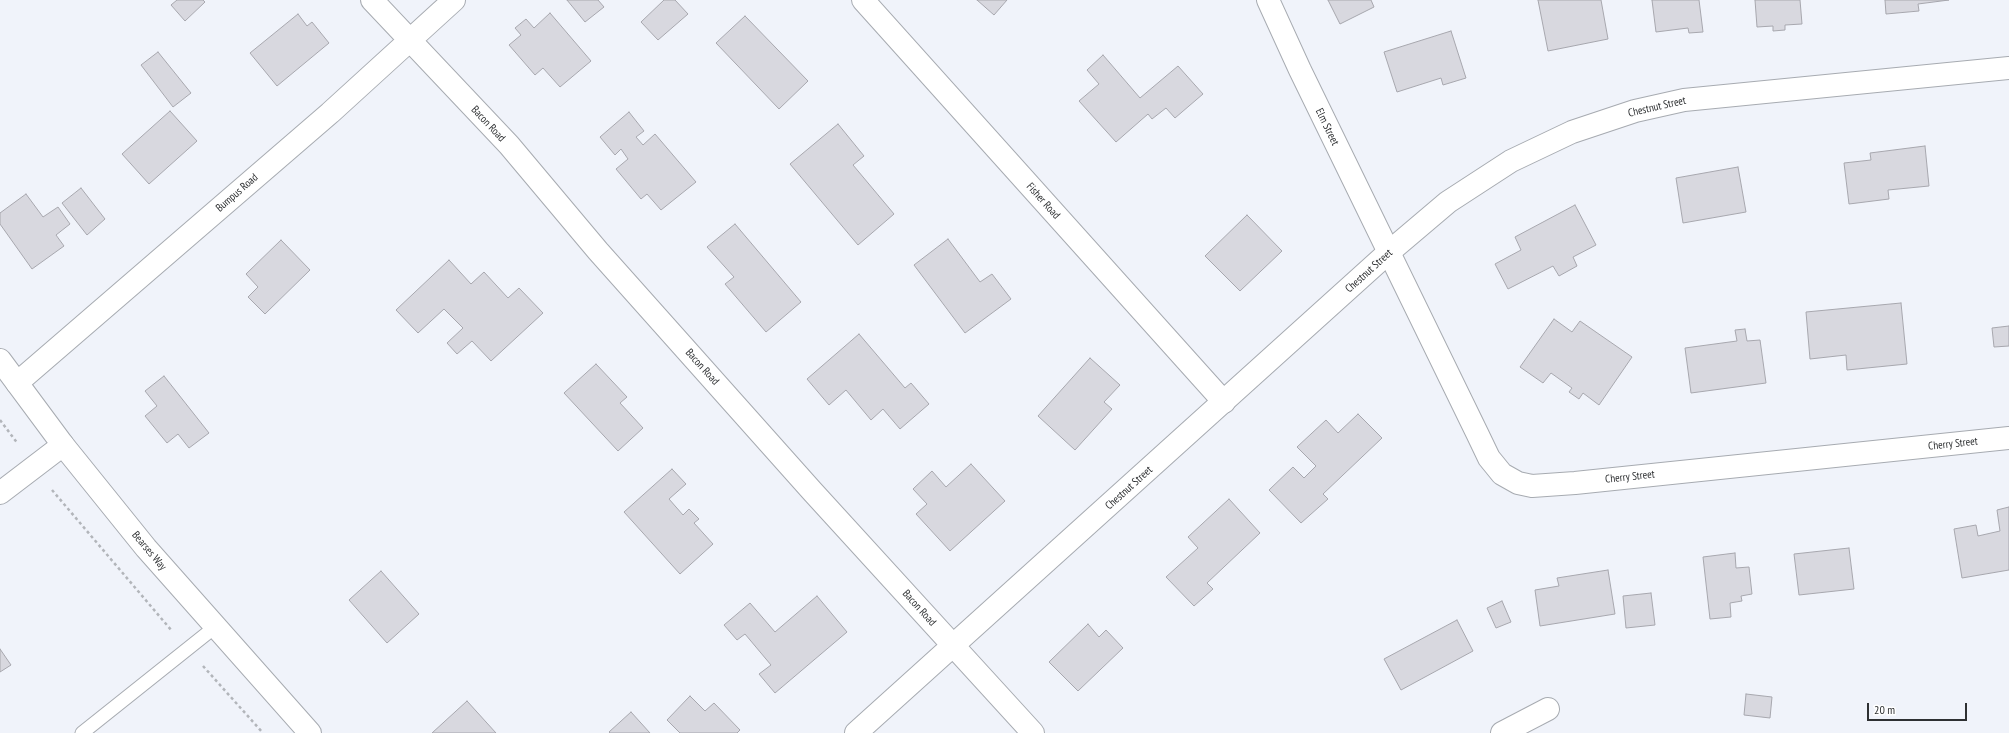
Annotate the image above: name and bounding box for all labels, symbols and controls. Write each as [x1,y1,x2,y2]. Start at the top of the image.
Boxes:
street label: Chestnut Street [1627,94,1687,120]
street label: Bacon Road [468,103,508,145]
street label: Elm Street [1312,106,1342,148]
street label: Bumpus Road [213,171,261,215]
street label: Fisher Road [1023,180,1063,222]
street label: Chestnut Street [1343,246,1395,296]
street label: Bacon Road [682,346,722,388]
street label: Cherry Street [1928,435,1978,453]
street label: Chestnut Street [1103,463,1155,513]
street label: Cherry Street [1605,468,1655,486]
street label: Bearses Way [129,529,169,573]
street label: Bacon Road [899,587,939,629]
scale bar [1869,695,1969,721]
text: 20 m [1874,702,1895,717]

